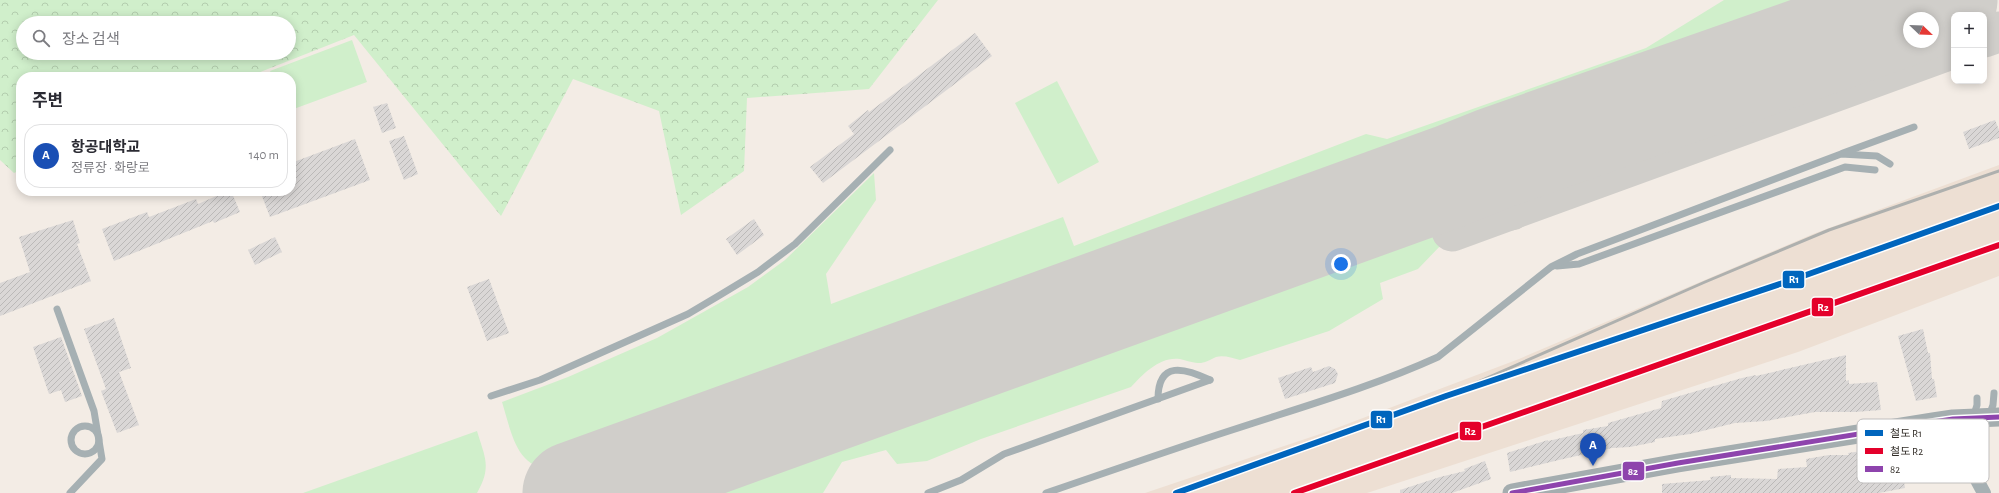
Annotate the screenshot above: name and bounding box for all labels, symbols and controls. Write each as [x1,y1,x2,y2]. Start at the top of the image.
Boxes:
north arrow [1903,12,1939,48]
map controls [1951,12,1987,84]
button: + [1951,12,1987,48]
search box [16,16,296,60]
icon: search [30,27,52,49]
text: 장소 검색 [62,32,120,47]
button: − [1951,48,1987,84]
text: 주변 [32,92,63,109]
text: 항공대학교 [71,140,140,155]
text: A [42,149,50,162]
text: 140 m [249,149,279,162]
text: 정류장 · 화랑로 [71,162,150,175]
your location [1331,254,1351,274]
line badge: R1 [1782,270,1805,289]
text: R1 [1789,274,1799,285]
line badge: R2 [1811,297,1834,317]
text: R2 [1817,302,1829,313]
line badge: R1 [1370,410,1393,429]
text: R1 [1376,414,1386,425]
legend [1857,419,1989,483]
line badge: R2 [1459,421,1482,441]
text: R2 [1464,426,1476,437]
text: 철도 R1 [1890,428,1922,439]
pin: A [1580,433,1606,466]
text: 철도 R2 [1890,446,1923,457]
line badge: 82 [1622,461,1645,481]
text: 82 [1890,464,1900,475]
text: 82 [1628,466,1638,477]

